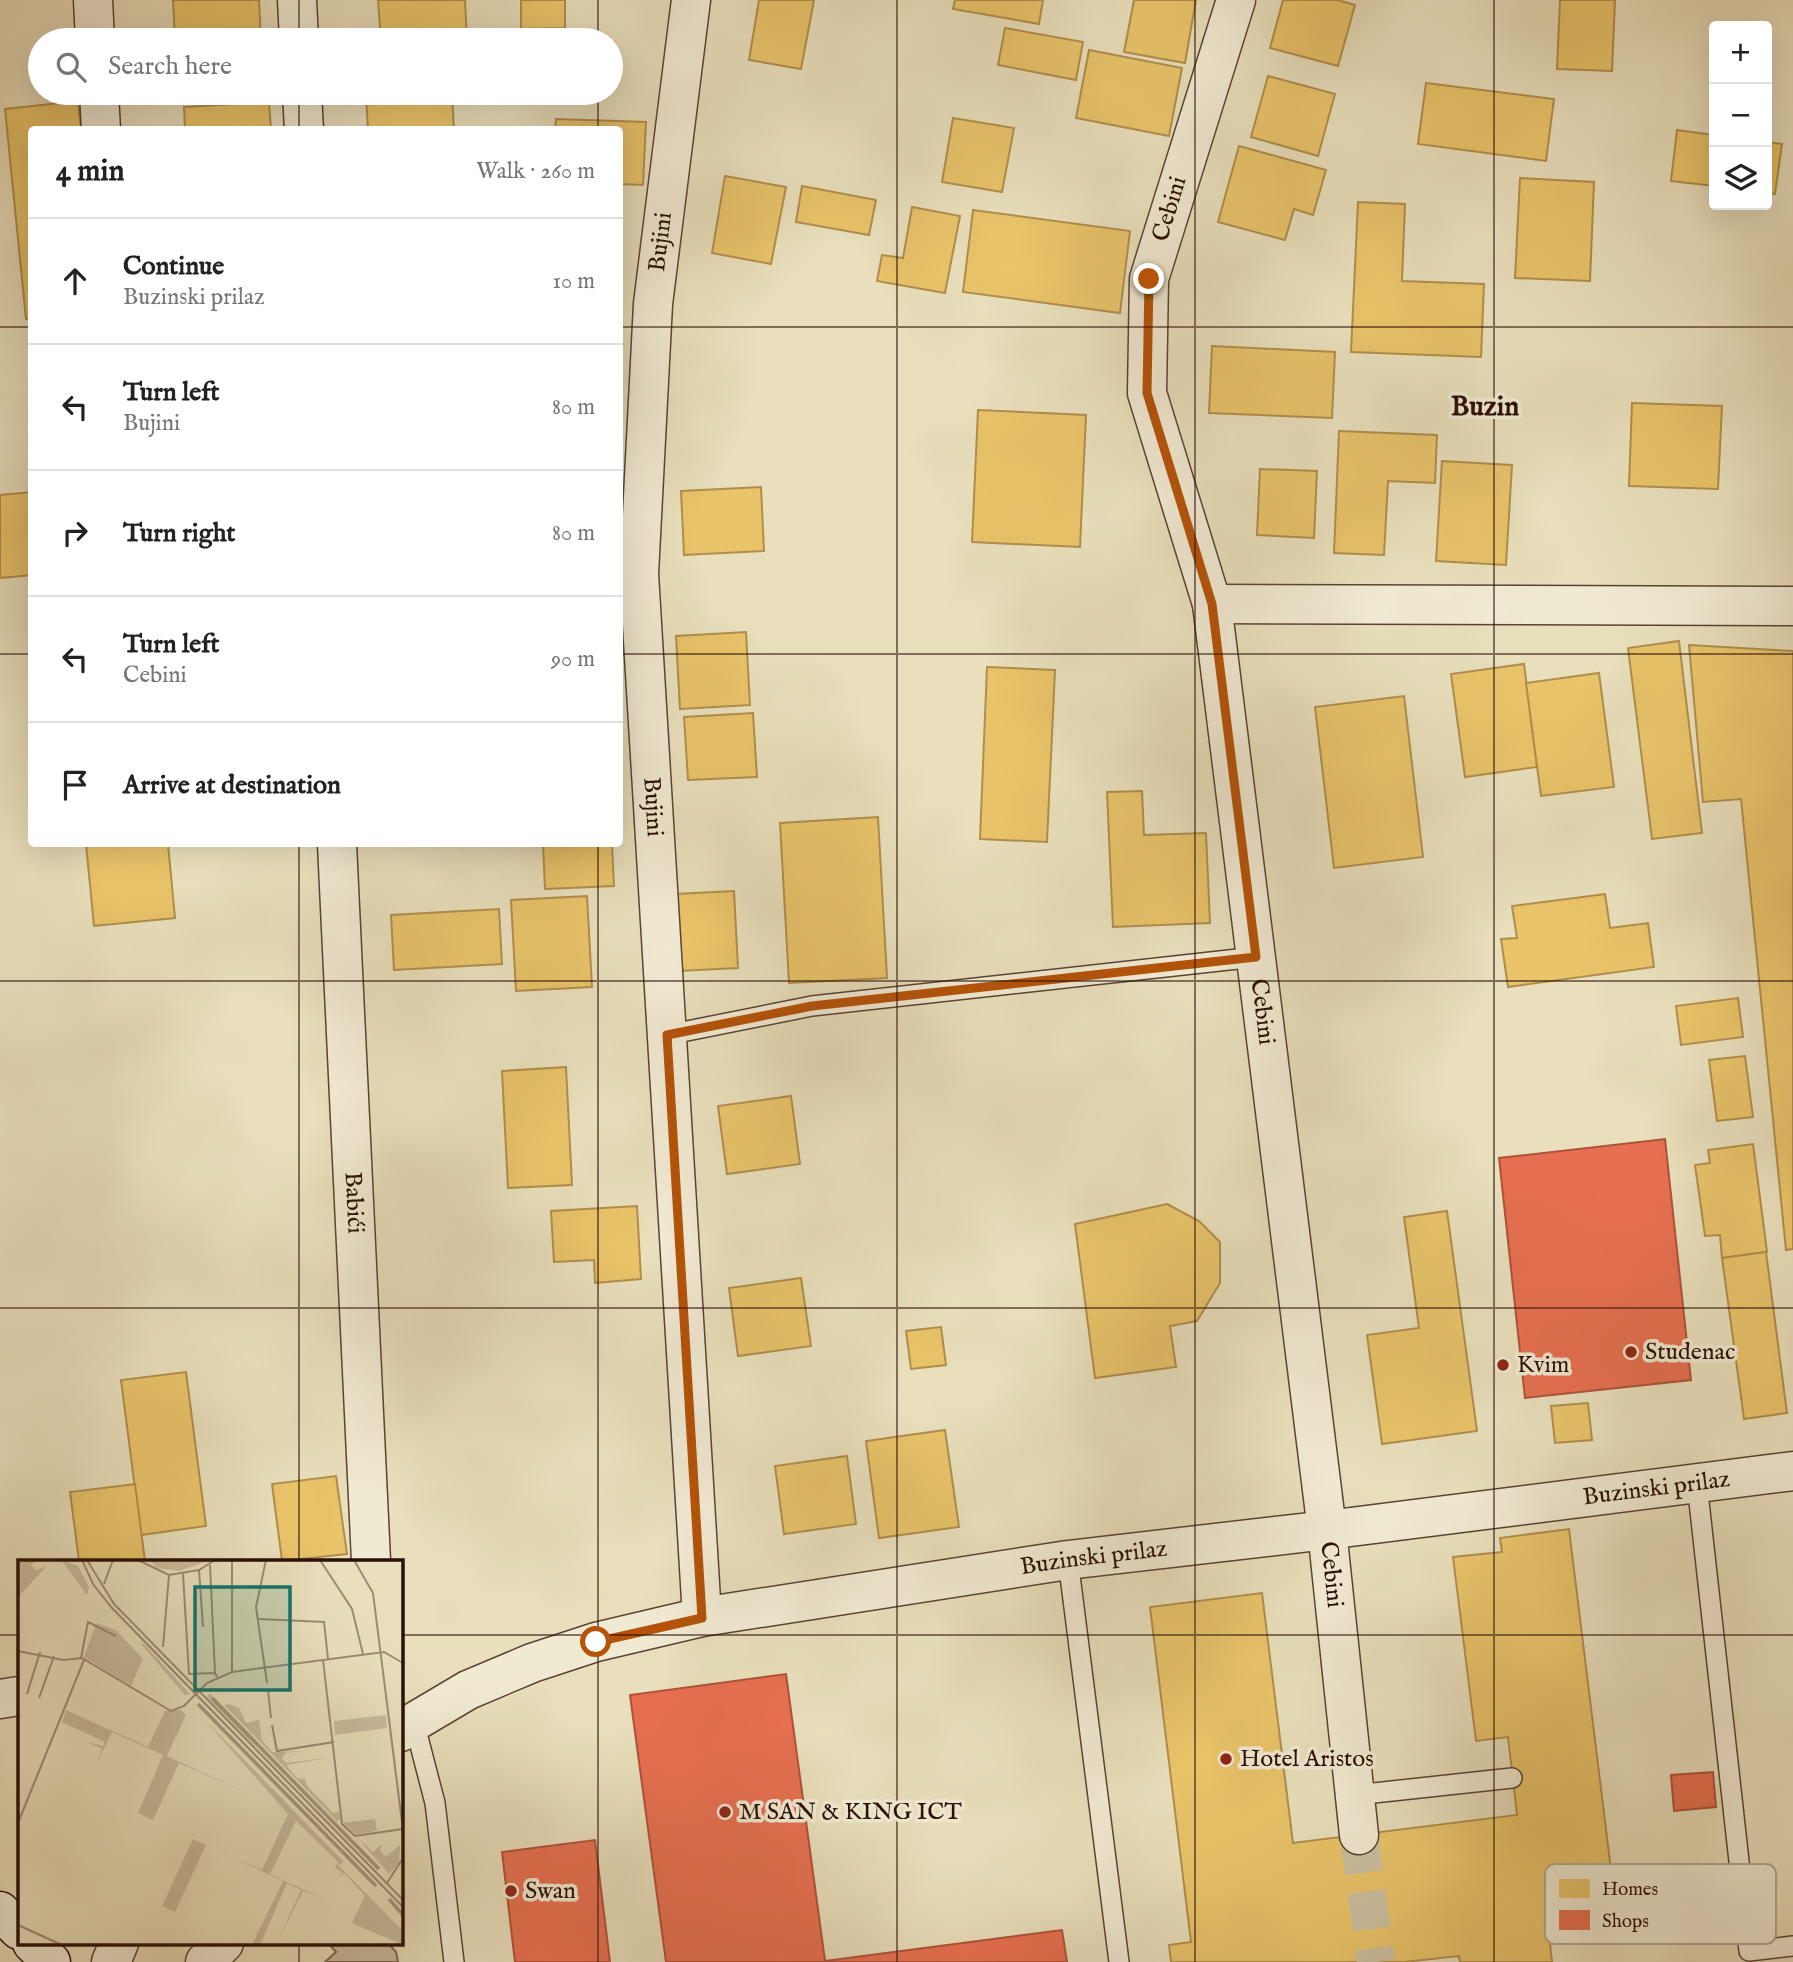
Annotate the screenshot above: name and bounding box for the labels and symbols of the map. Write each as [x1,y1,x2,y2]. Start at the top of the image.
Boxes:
street label: Cebini [1145,173,1195,245]
street label: Bujini [642,211,680,273]
route end [1133,263,1164,294]
district label: Buzin [1451,390,1519,425]
street label: Bujini [636,776,670,838]
street label: Cebini [1243,977,1282,1047]
street label: Babići [337,1171,371,1234]
place label: Studenac [1645,1337,1735,1368]
marker: Studenac [1623,1344,1639,1360]
place label: Kvim [1517,1350,1569,1381]
marker: Kvim [1495,1357,1511,1373]
street label: Buzinski prilaz [1581,1464,1732,1513]
street label: Buzinski prilaz [1018,1533,1169,1583]
street label: Cebini [1313,1540,1351,1609]
inset map [18,1560,402,1944]
route start [580,1626,611,1657]
place label: Hotel Aristos [1240,1744,1374,1775]
marker: Hotel Aristos [1218,1751,1234,1767]
place label: M SAN & KING ICT [739,1797,962,1828]
marker: M SAN & KING ICT [717,1804,733,1820]
legend [1545,1864,1776,1944]
place label: Swan [525,1876,576,1907]
text: Homes [1602,1878,1658,1902]
marker: Swan [503,1883,519,1899]
text: Shops [1602,1910,1649,1934]

